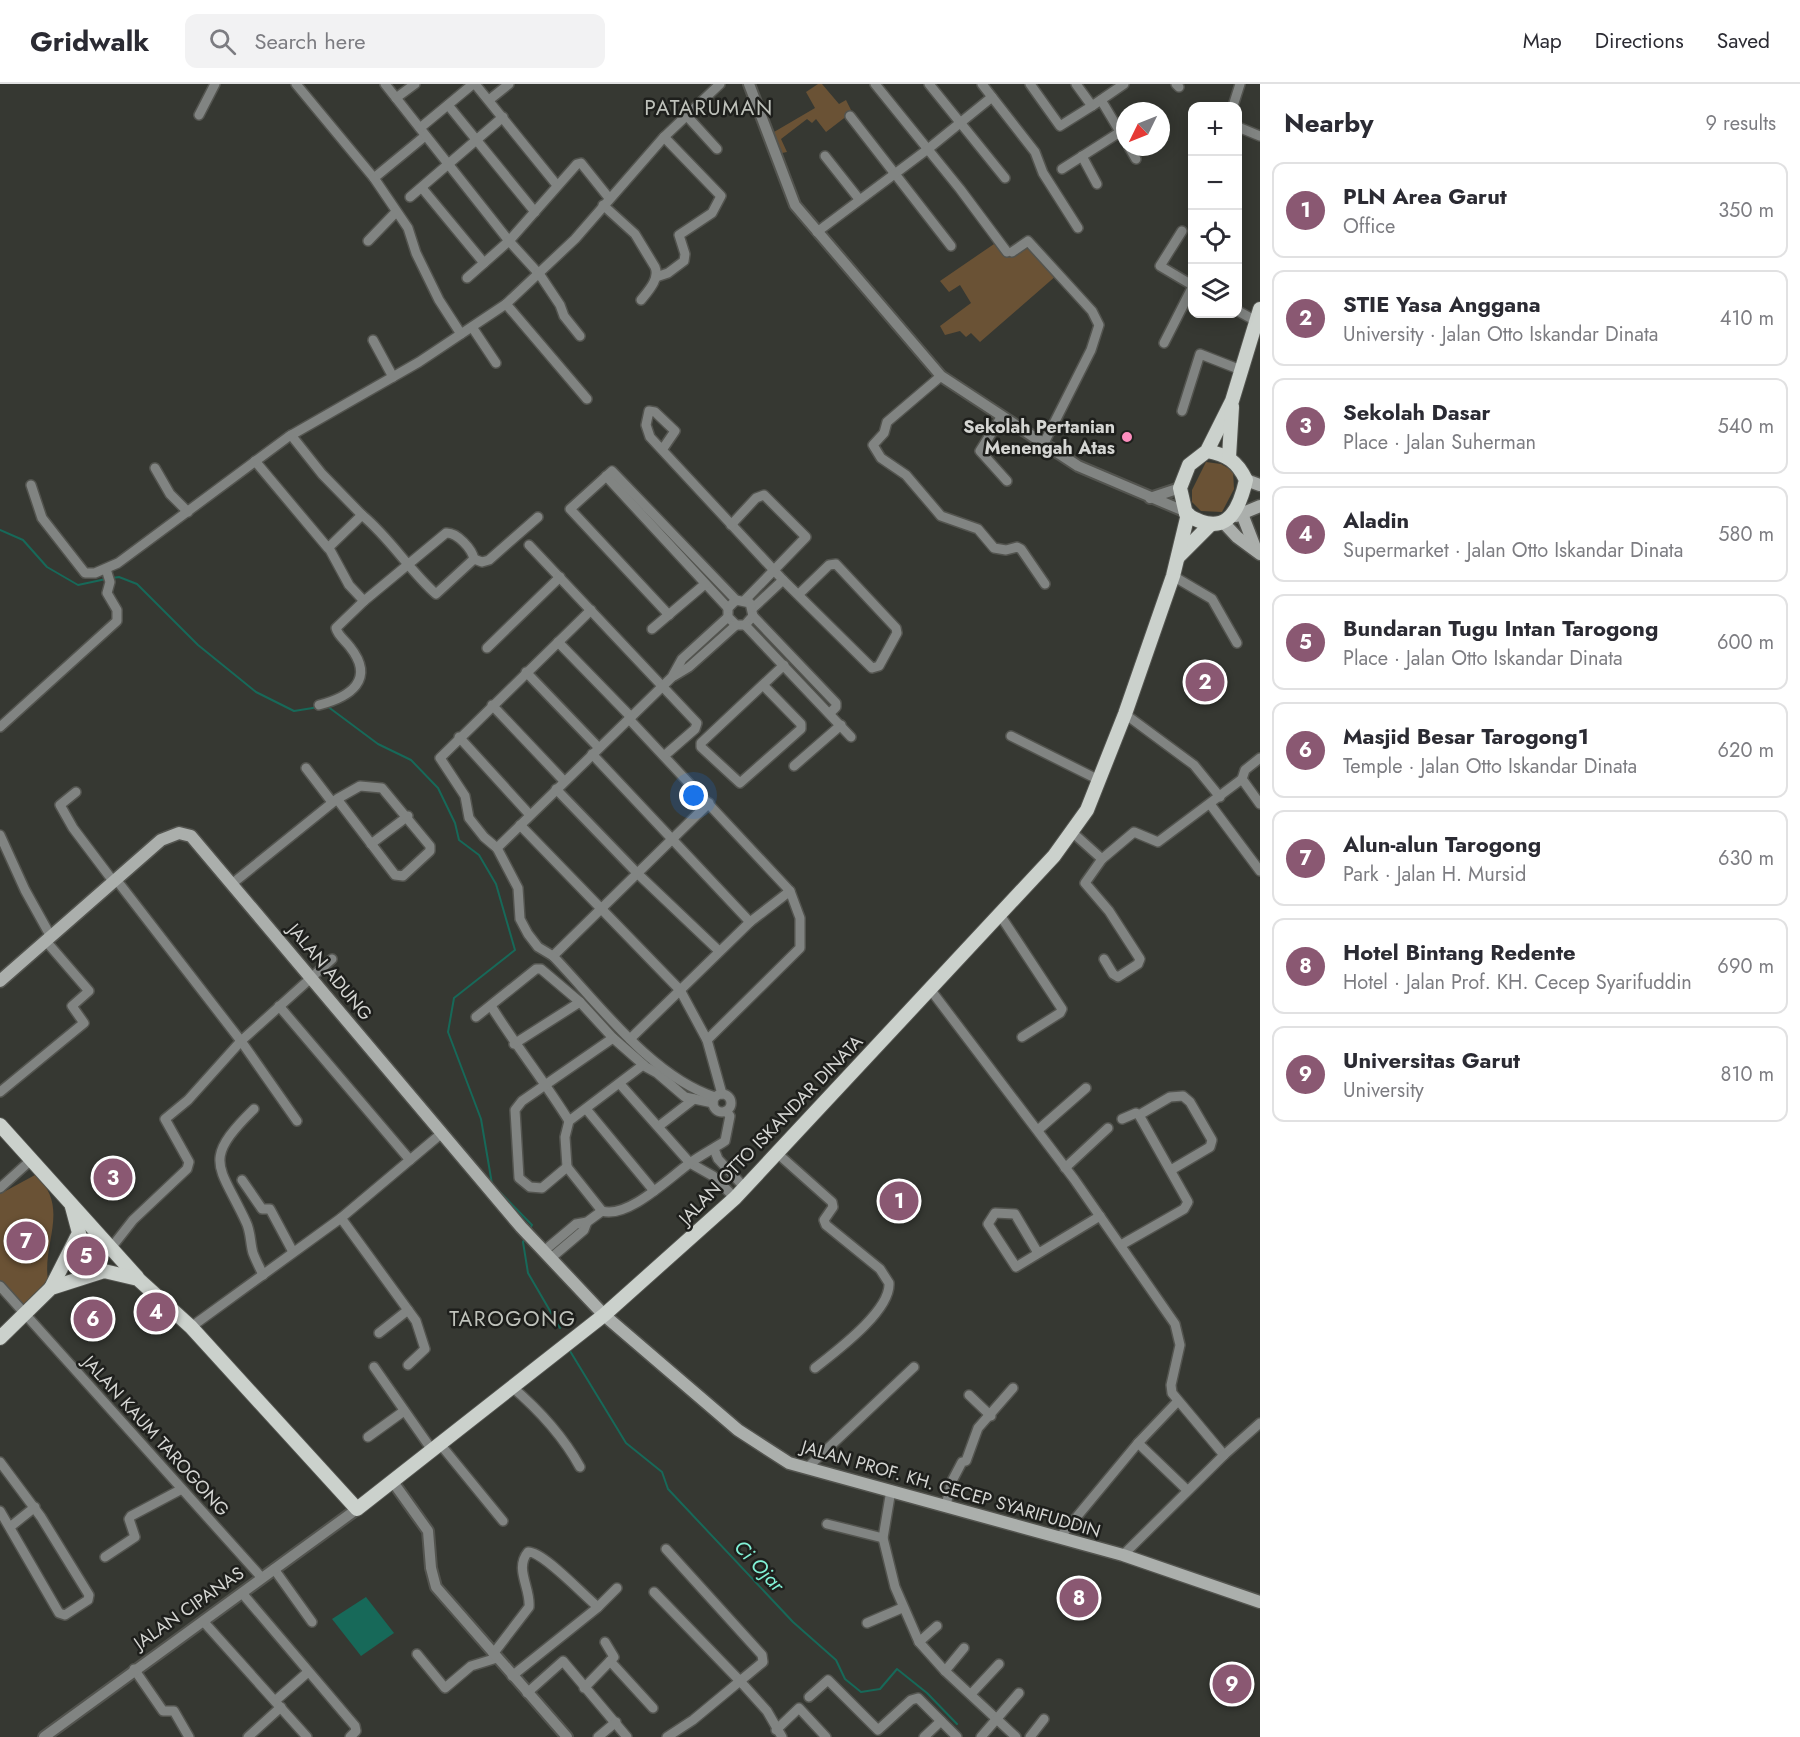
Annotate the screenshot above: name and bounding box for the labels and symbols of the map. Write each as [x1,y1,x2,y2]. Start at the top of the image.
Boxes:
district label: PATARUMAN [644,93,774,123]
north arrow [1116,102,1170,156]
place label: Sekolah Pertanian Menengah Atas [963,414,1115,461]
marker: Sekolah Pertanian Menengah Atas [1120,430,1134,444]
pin: 2 [1186,660,1224,704]
your location [679,781,708,810]
street label: JALAN ADUNG [280,916,378,1026]
street label: JALAN OTTO ISKANDAR DINATA [672,1029,869,1232]
pin: 3 [94,1156,132,1200]
pin: 1 [880,1178,918,1224]
pin: 7 [6,1218,46,1264]
pin: 5 [66,1234,106,1278]
pin: 4 [136,1290,176,1334]
pin: 6 [74,1296,112,1342]
district label: TAROGONG [449,1304,577,1334]
street label: JALAN KAUM TAROGONG [75,1348,235,1522]
street label: JALAN PROF. KH. CECEP SYARIFUDDIN [797,1433,1104,1544]
water label: Ci Ojar [727,1533,792,1600]
street label: JALAN CIPANAS [127,1560,249,1657]
pin: 8 [1060,1576,1098,1621]
pin: 9 [1212,1662,1252,1706]

